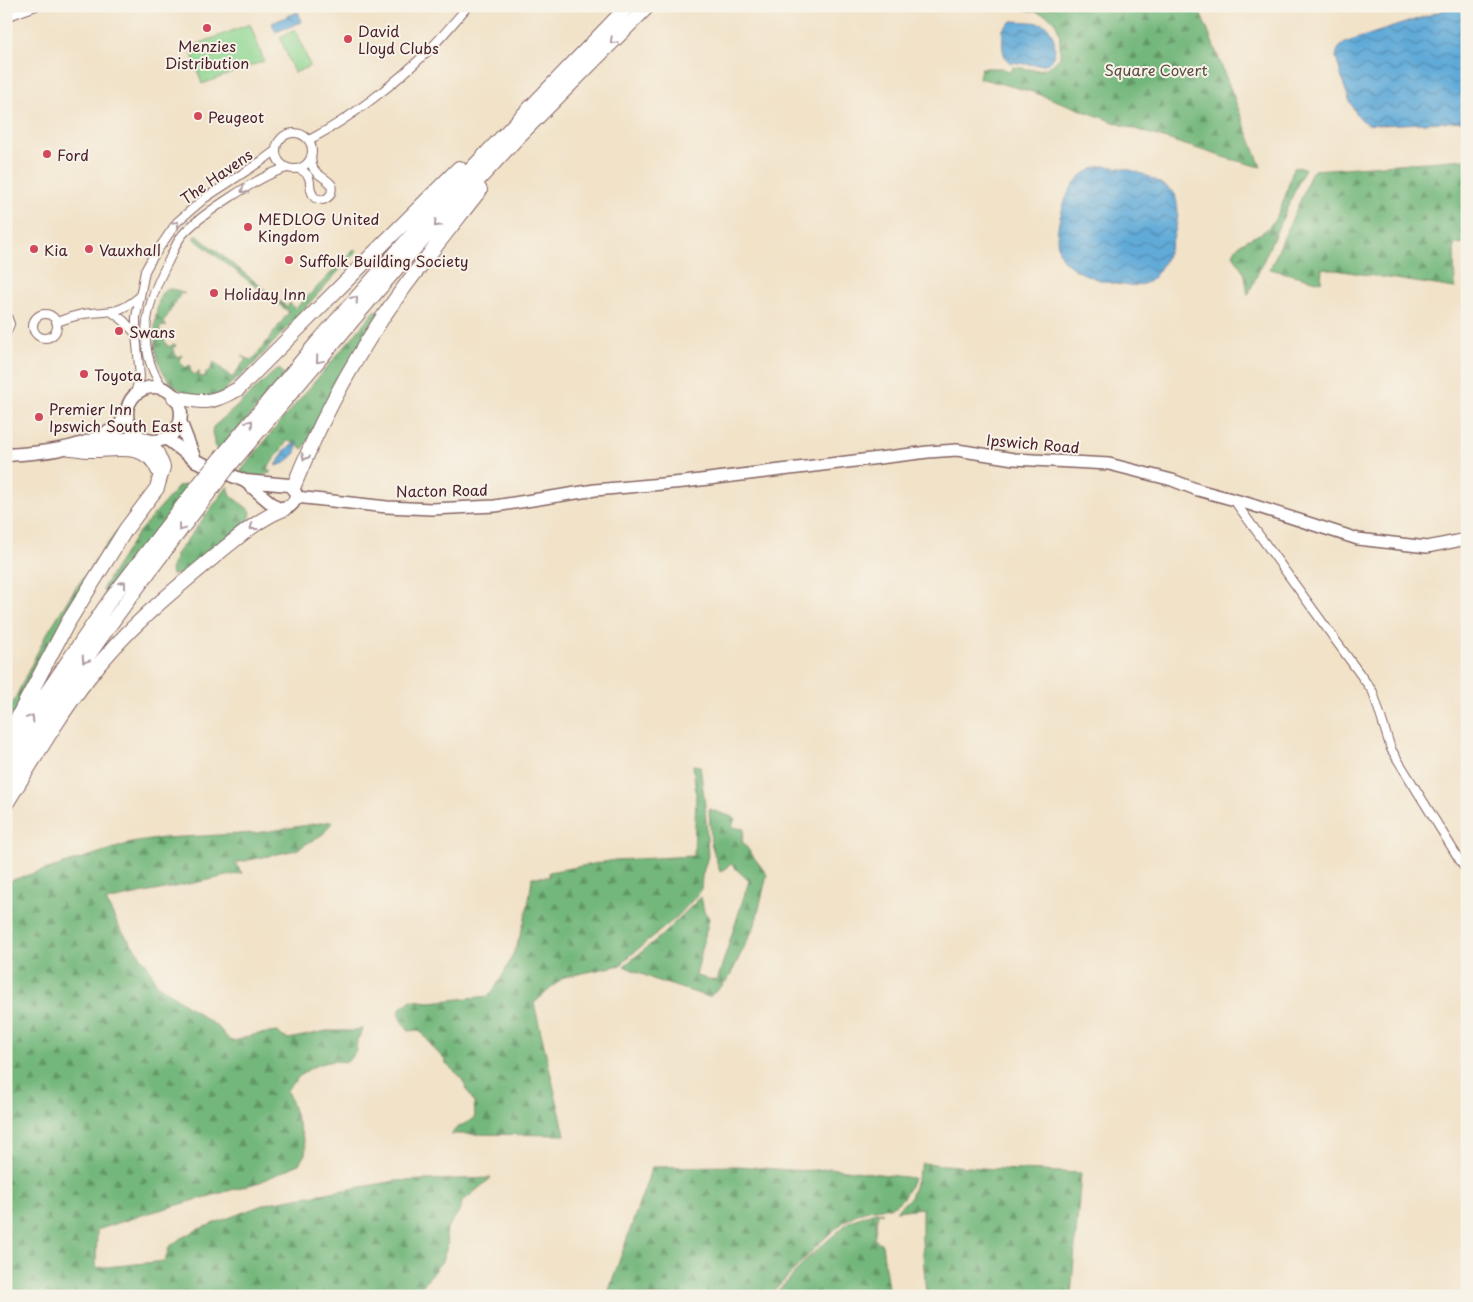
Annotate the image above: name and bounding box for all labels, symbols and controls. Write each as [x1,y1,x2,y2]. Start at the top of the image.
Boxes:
place label: David Lloyd Clubs [358,19,439,59]
marker: Menzies Distribution [201,22,213,34]
marker: David Lloyd Clubs [342,33,354,45]
place label: Menzies Distribution [165,34,249,74]
one-way arrow [610,35,619,44]
park label: Square Covert [1104,58,1208,81]
place label: Peugeot [208,105,264,128]
marker: Peugeot [192,110,204,122]
place label: Ford [57,143,89,166]
street label: The Havens [175,143,257,209]
marker: Ford [41,148,53,160]
one-way arrow [240,183,249,193]
place label: MEDLOG United Kingdom [258,207,379,247]
one-way arrow [434,219,443,228]
one-way arrow [171,221,179,230]
marker: MEDLOG United Kingdom [242,221,254,233]
place label: Kia [44,238,68,261]
place label: Vauxhall [99,238,161,261]
marker: Kia [28,243,40,255]
marker: Vauxhall [83,243,95,255]
place label: Suffolk Building Society [299,249,469,272]
marker: Suffolk Building Society [283,254,295,266]
place label: Holiday Inn [224,282,306,305]
marker: Holiday Inn [208,287,220,299]
one-way arrow [350,296,359,305]
place label: Swans [129,320,175,343]
marker: Swans [113,325,125,337]
one-way arrow [316,354,325,363]
place label: Toyota [94,363,143,386]
marker: Toyota [78,368,90,380]
place label: Premier Inn Ipswich South East [49,397,183,437]
marker: Premier Inn Ipswich South East [33,411,45,423]
one-way arrow [244,420,253,429]
street label: Ipswich Road [985,427,1081,459]
one-way arrow [301,452,312,461]
street label: Nacton Road [396,478,488,502]
one-way arrow [250,521,259,529]
one-way arrow [178,522,187,532]
one-way arrow [117,581,125,590]
one-way arrow [82,655,92,664]
one-way arrow [25,714,35,723]

